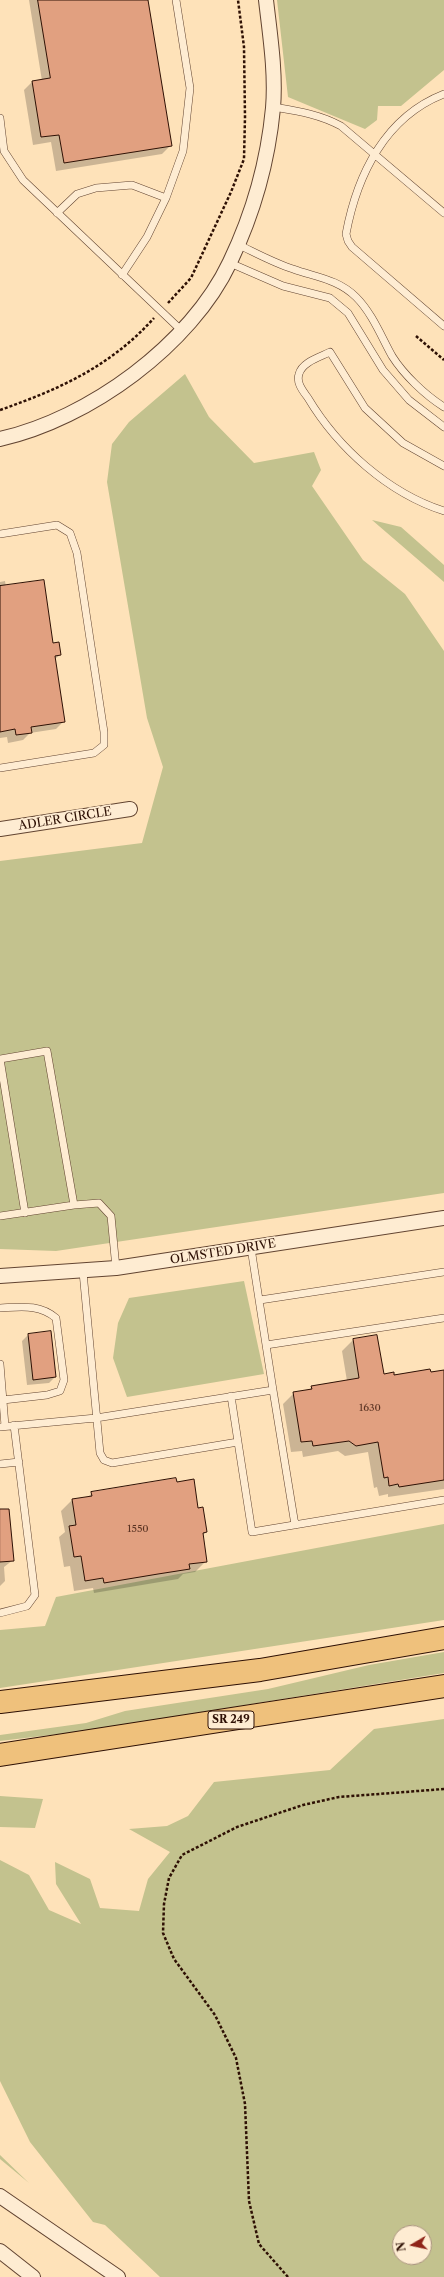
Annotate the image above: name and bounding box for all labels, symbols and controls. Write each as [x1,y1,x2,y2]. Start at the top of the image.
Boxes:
street label: ADLER CIRCLE [17,805,113,833]
street label: OLMSTED DRIVE [169,1237,277,1267]
house number: 1630 [359,1402,381,1414]
house number: 1550 [127,1523,149,1535]
road number: SR 249 [208,1711,254,1729]
north arrow [392,2225,432,2265]
text: N [393,2241,409,2253]

